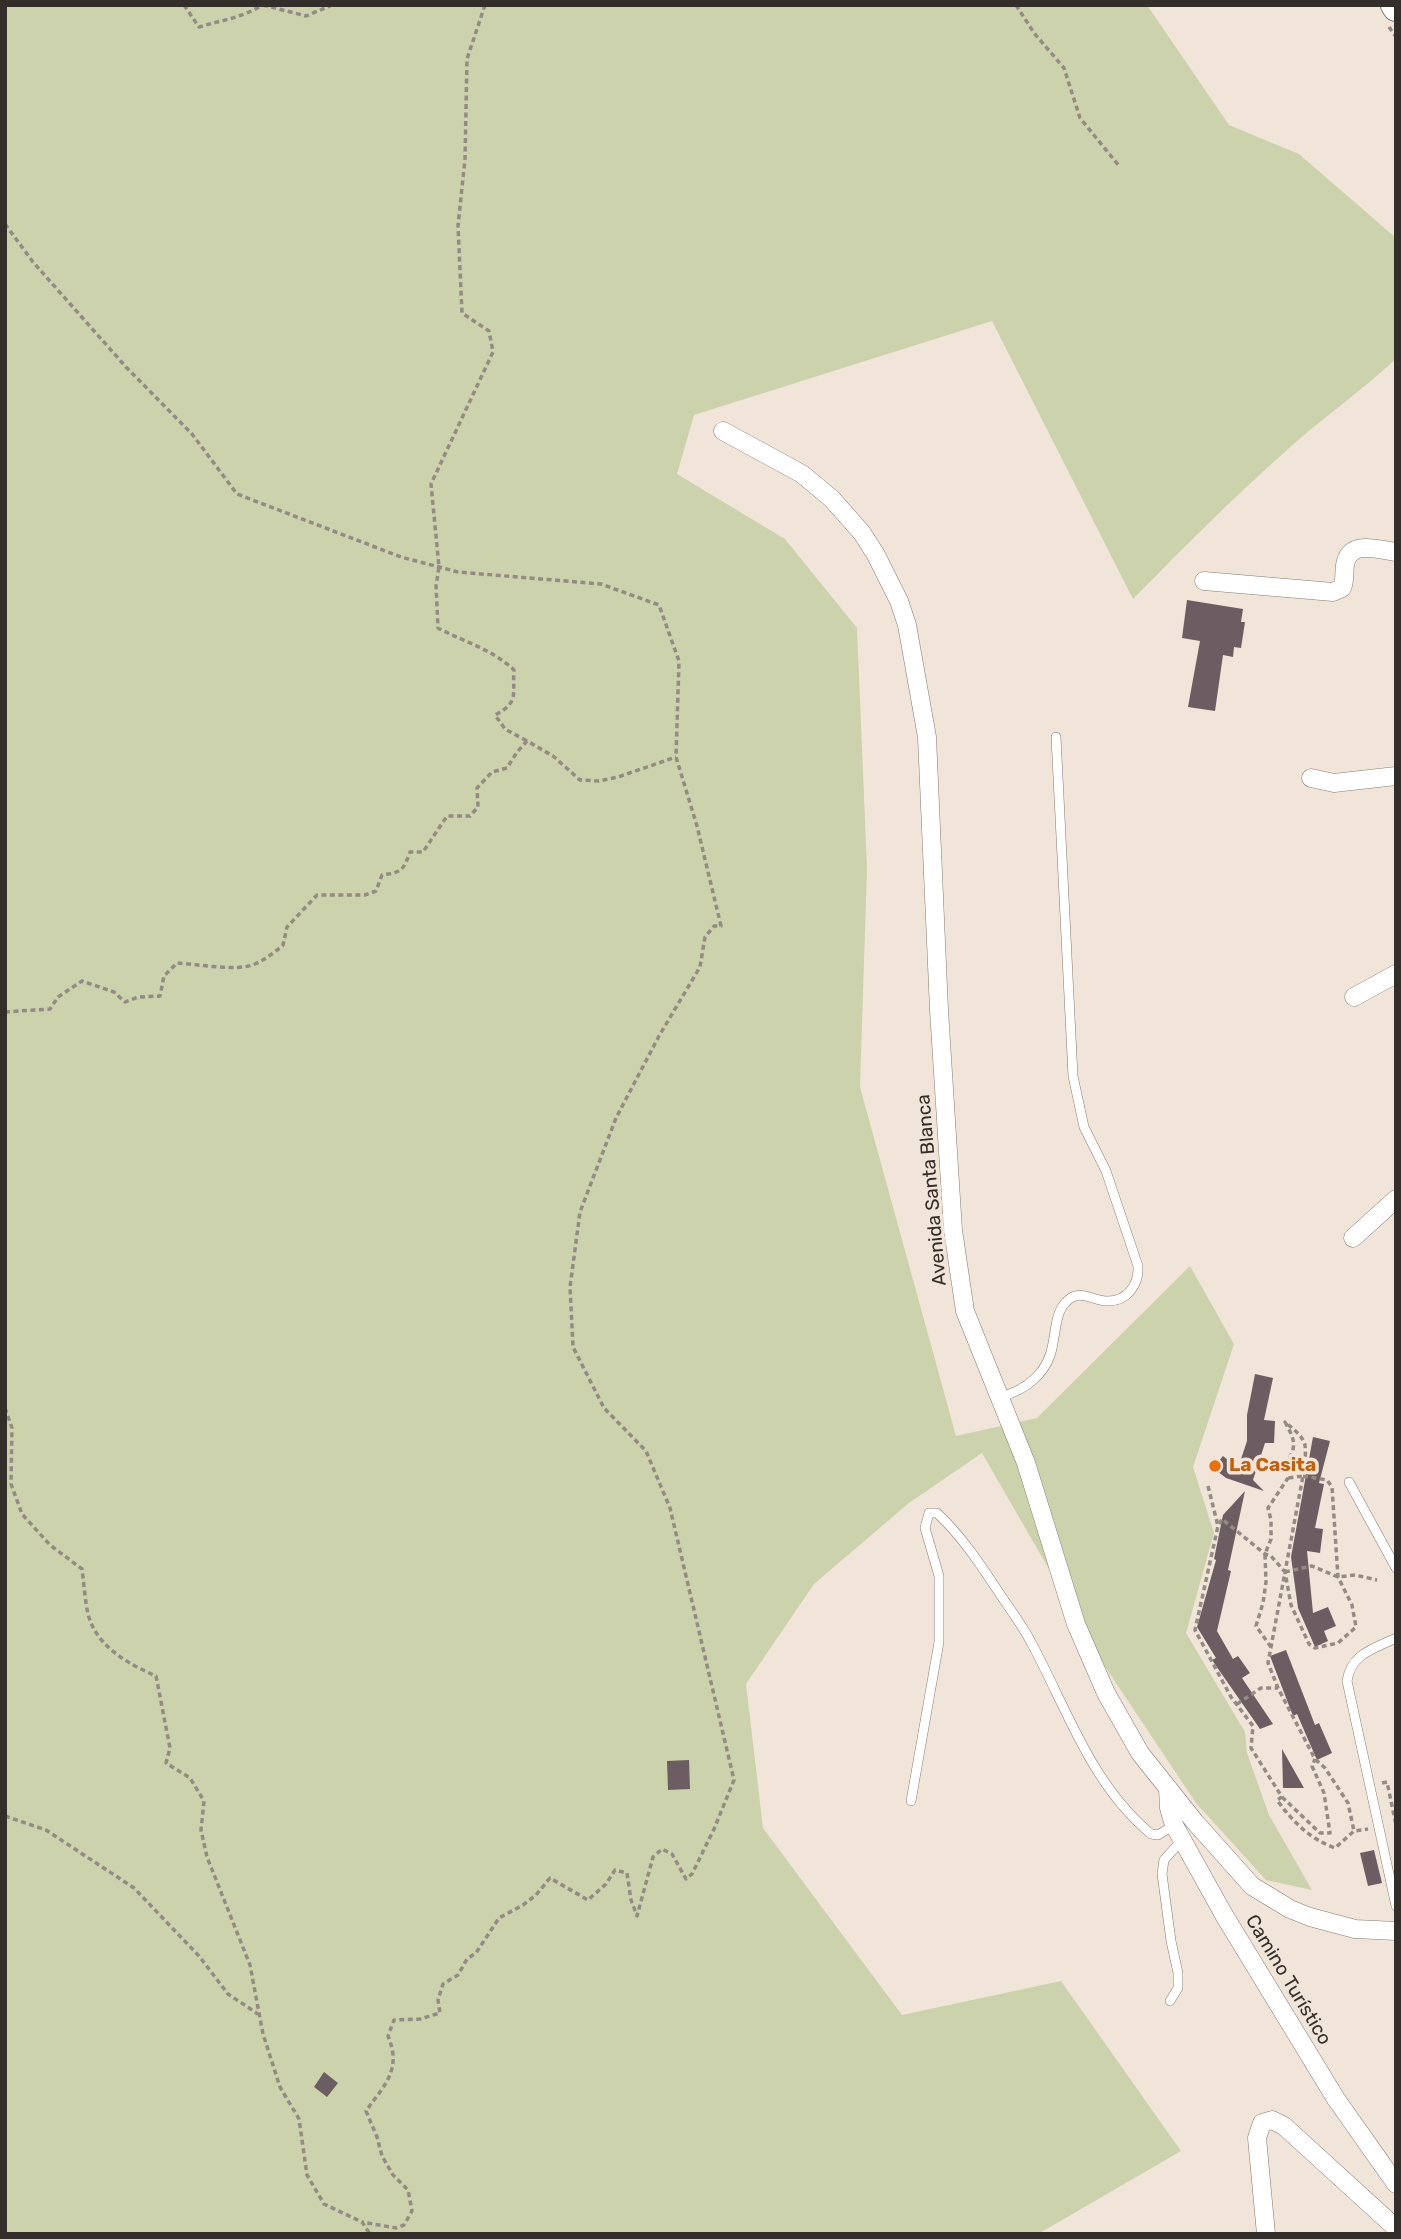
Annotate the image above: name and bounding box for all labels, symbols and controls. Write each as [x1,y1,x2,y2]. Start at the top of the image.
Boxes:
street label: Avenida Santa Blanca [912,1093,952,1287]
place label: La Casita [1229,1455,1316,1477]
marker: La Casita [1207,1458,1223,1474]
street label: Camino Turístico [1240,1911,1336,2049]

